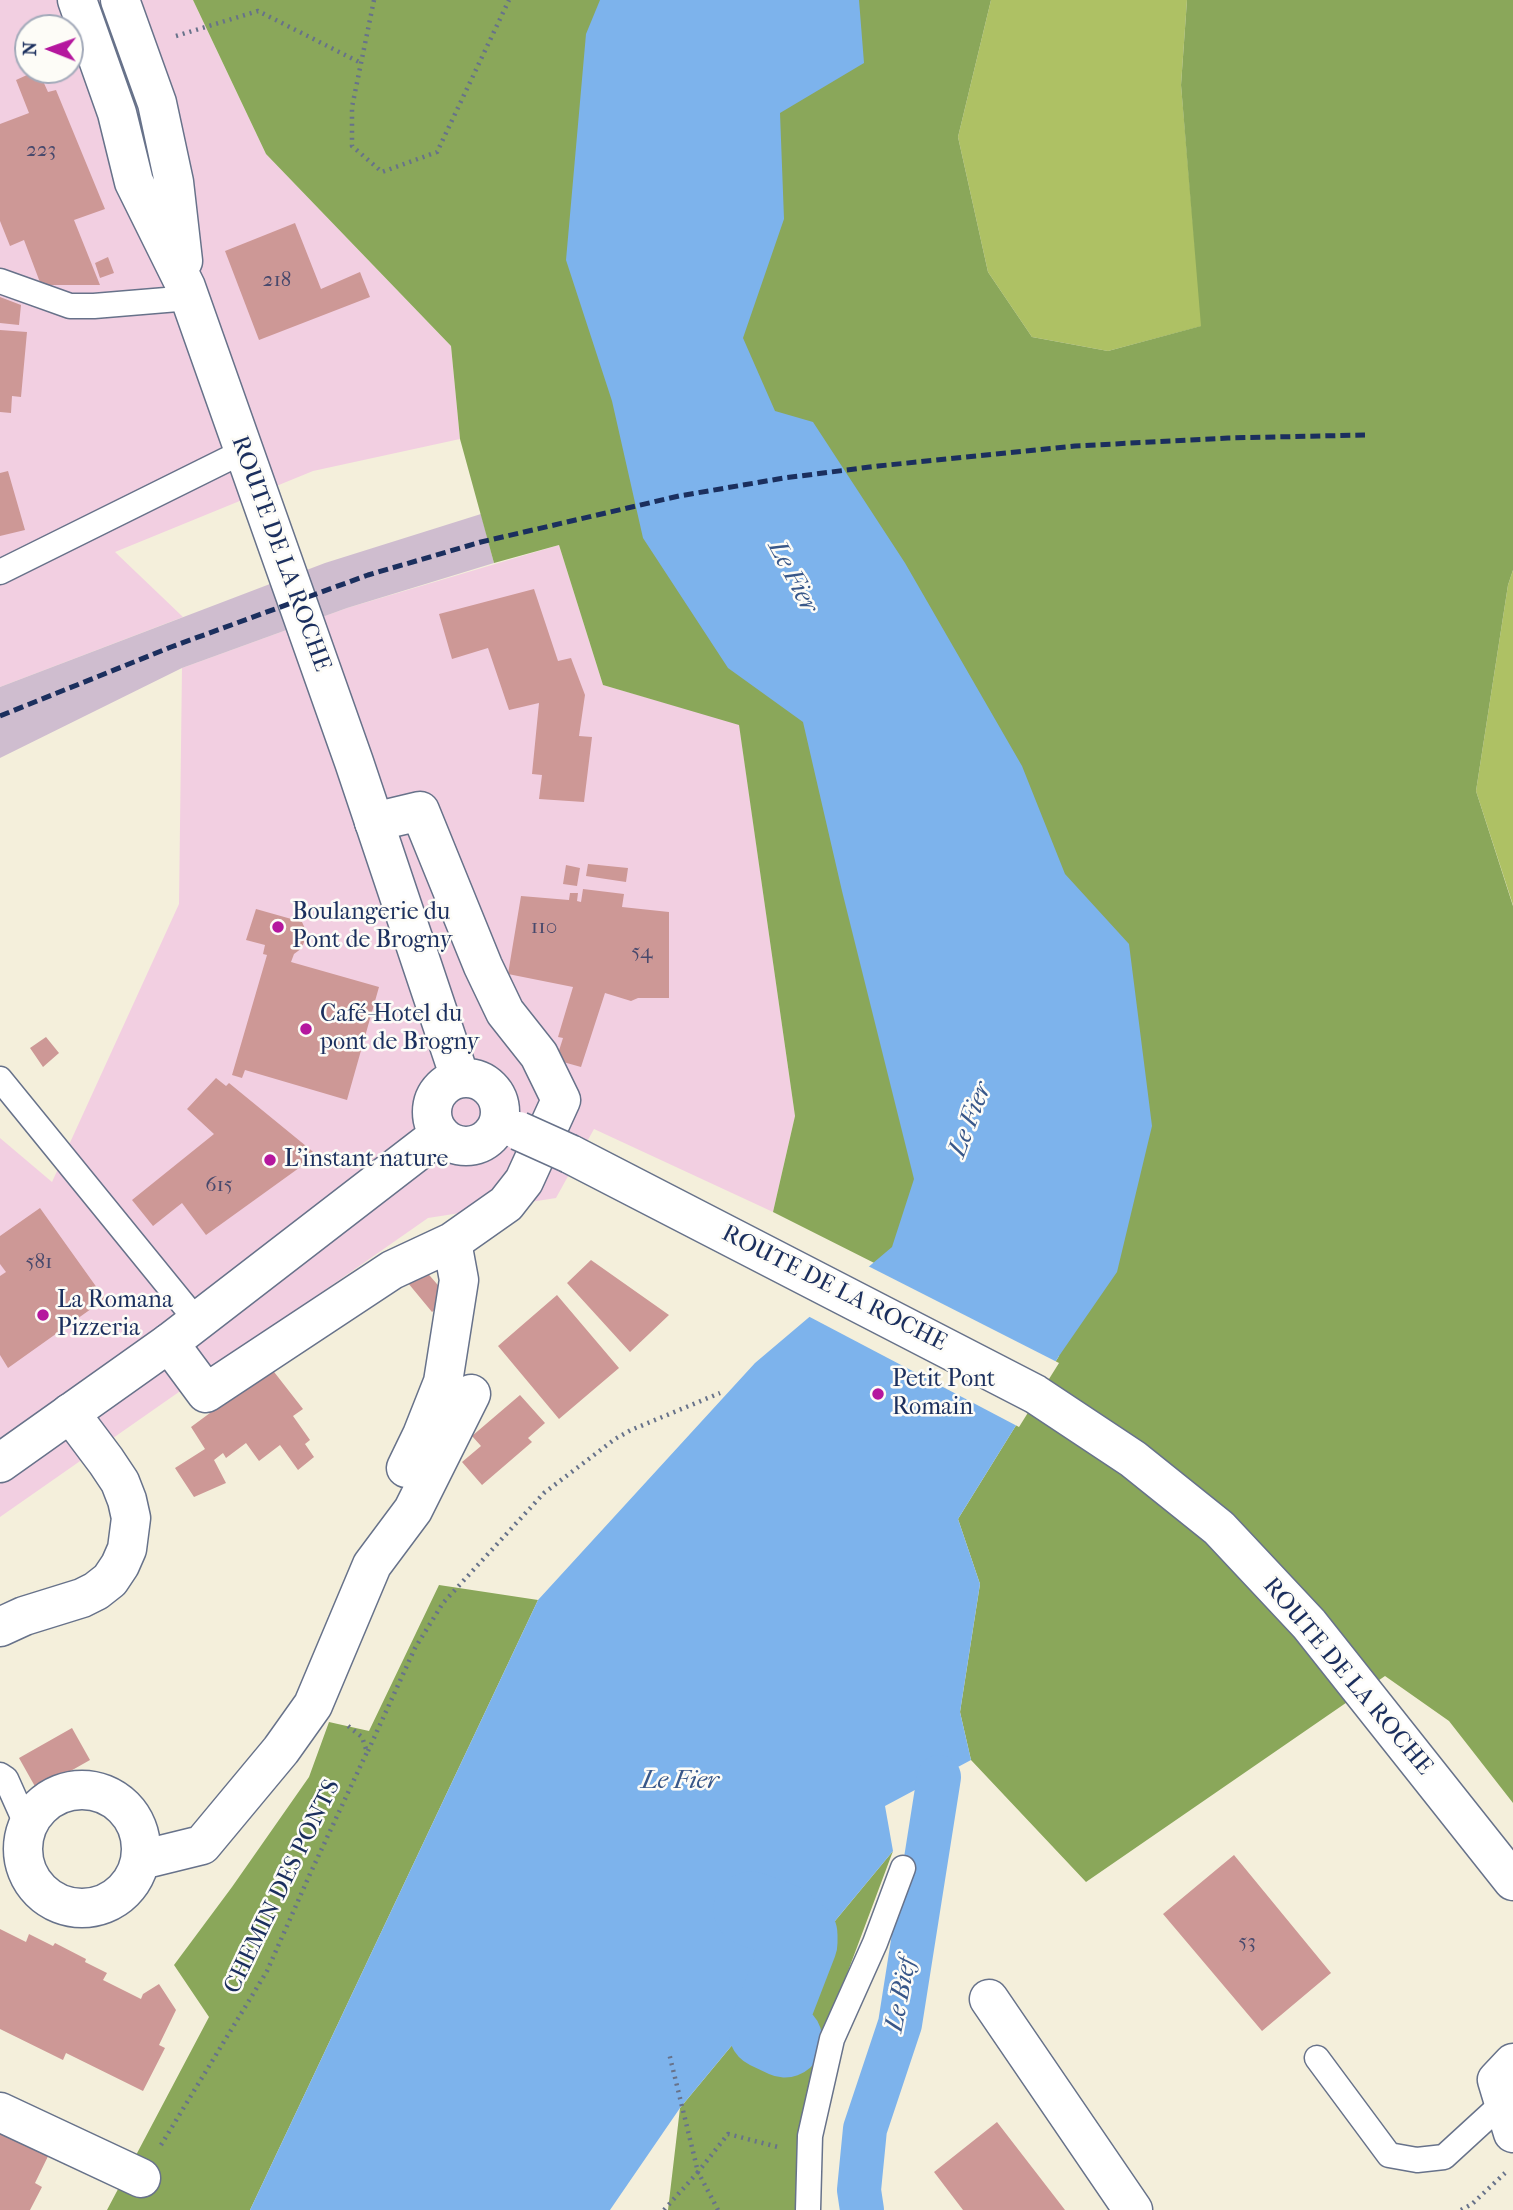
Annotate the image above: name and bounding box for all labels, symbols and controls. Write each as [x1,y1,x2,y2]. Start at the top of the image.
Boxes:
north arrow [14,14,84,84]
text: N [19,41,41,56]
house number: 223 [26,138,56,164]
house number: 218 [263,268,291,294]
street label: ROUTE DE LA ROCHE [224,432,336,676]
water label: Le Fier [760,536,824,618]
place label: Boulangerie du Pont de Brogny [292,899,452,955]
house number: 110 [531,915,557,941]
marker: Boulangerie du Pont de Brogny [270,919,286,935]
house number: 54 [631,940,653,966]
place label: Café-Hotel du pont de Brogny [320,1001,479,1057]
marker: Café-Hotel du pont de Brogny [298,1021,314,1037]
water label: Le Fier [943,1078,999,1162]
place label: L'instant nature [284,1146,448,1174]
marker: L'instant nature [262,1152,278,1168]
house number: 615 [205,1173,233,1199]
street label: ROUTE DE LA ROCHE [717,1220,951,1358]
house number: 581 [25,1250,53,1276]
place label: La Romana Pizzeria [57,1287,173,1343]
marker: La Romana Pizzeria [35,1307,51,1323]
place label: Petit Pont Romain [892,1366,995,1422]
marker: Petit Pont Romain [870,1386,886,1402]
street label: ROUTE DE LA ROCHE [1256,1573,1438,1781]
water label: Le Fier [641,1766,719,1798]
street label: CHEMIN DES PONTS [219,1775,347,1999]
house number: 53 [1238,1930,1256,1956]
water label: Le Bief [880,1955,924,2035]

